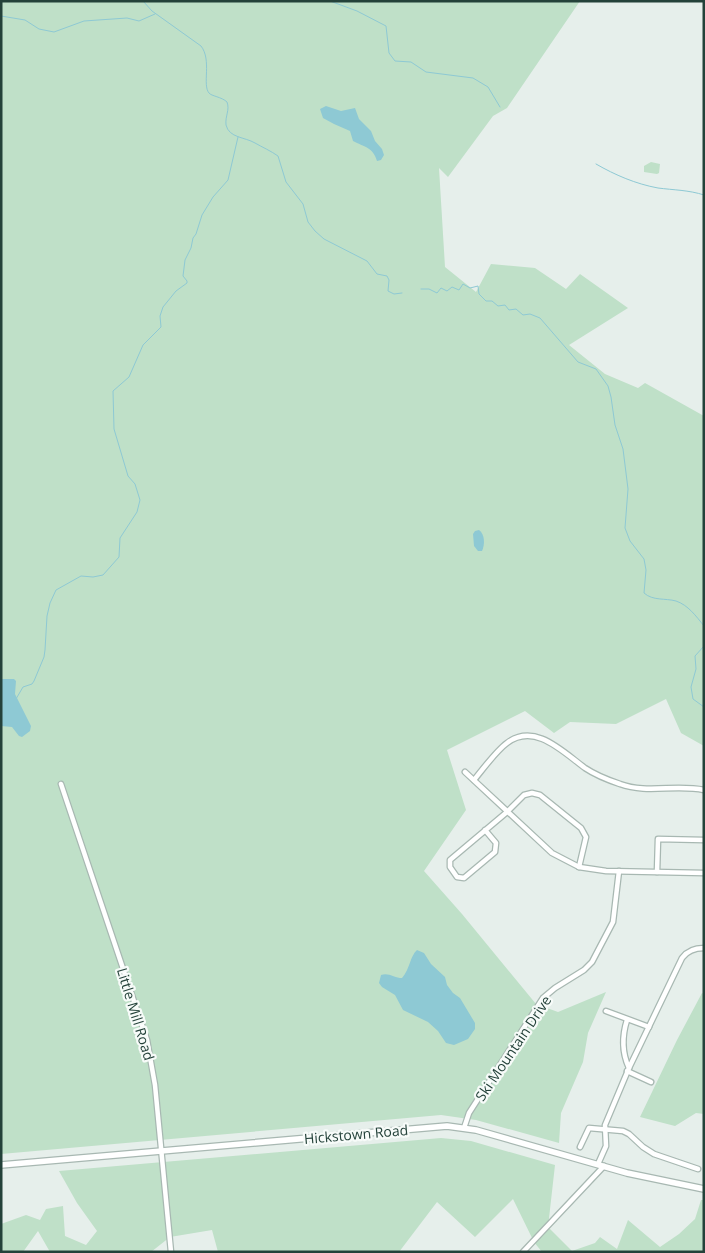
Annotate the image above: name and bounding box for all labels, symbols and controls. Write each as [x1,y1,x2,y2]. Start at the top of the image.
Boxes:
street label: Little Mill Road [113,965,159,1063]
street label: Ski Mountain Drive [471,992,555,1104]
street label: Hickstown Road [303,1120,409,1148]

